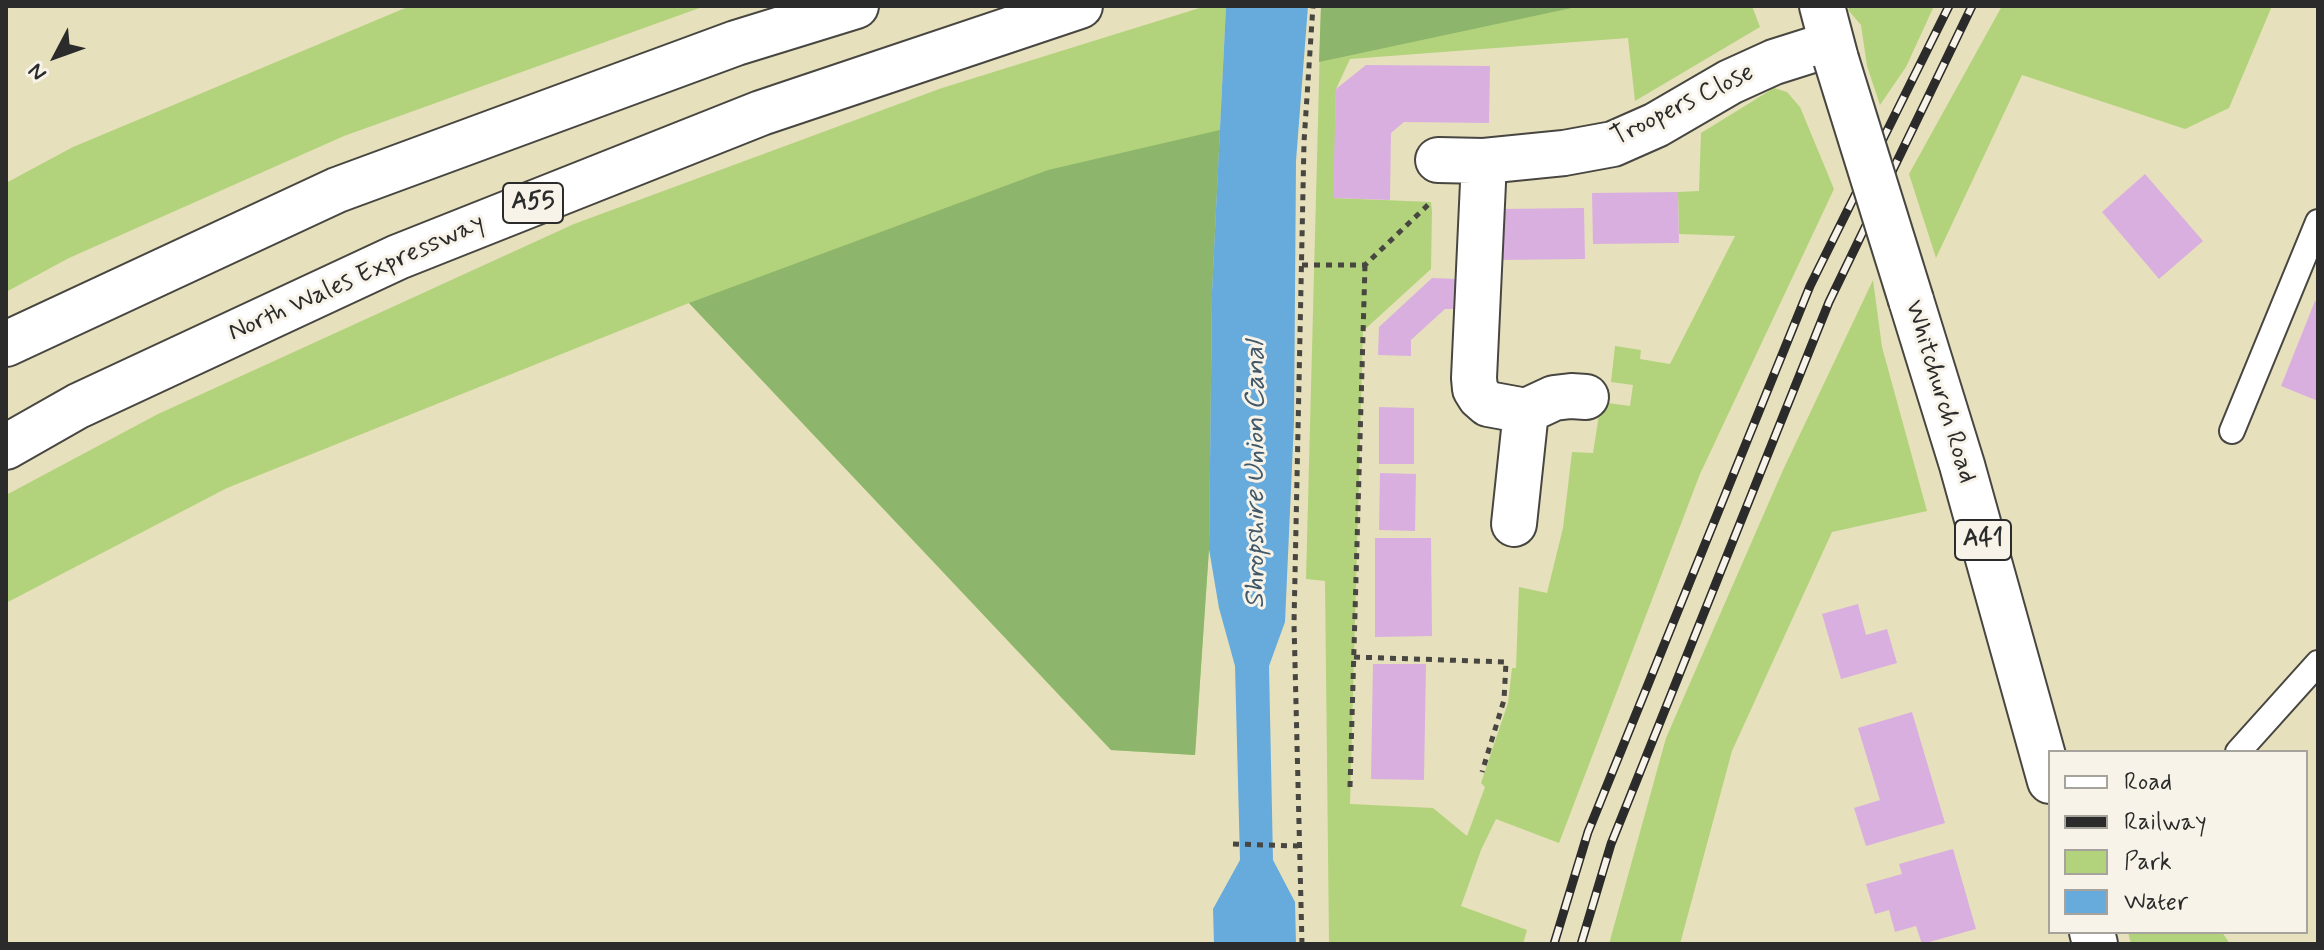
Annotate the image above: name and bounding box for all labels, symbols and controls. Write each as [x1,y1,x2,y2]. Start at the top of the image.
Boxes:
north arrow [16,16,96,96]
text: N [23,57,53,86]
street label: Troopers Close [1606,58,1760,154]
road number: A55 [503,183,563,223]
street label: North Wales Expressway [224,208,490,350]
street label: Whitchurch Road [1896,297,1982,487]
water label: Shropshire Union Canal [1240,341,1274,609]
road number: A41 [1955,520,2011,560]
legend [2048,750,2308,934]
text: Road [2124,767,2172,798]
text: Railway [2124,807,2207,838]
text: Park [2124,847,2172,878]
text: Water [2124,887,2188,918]

